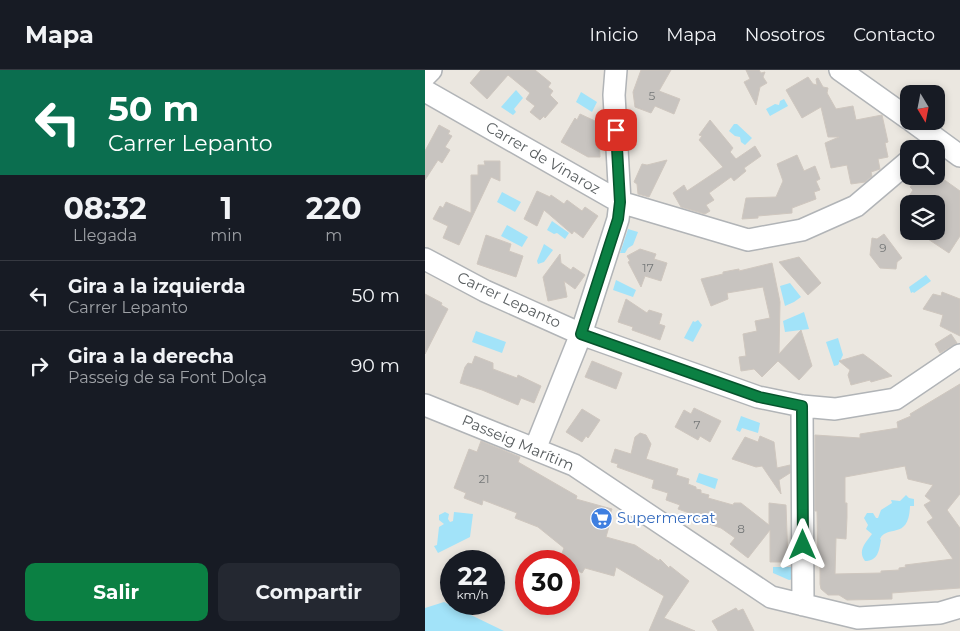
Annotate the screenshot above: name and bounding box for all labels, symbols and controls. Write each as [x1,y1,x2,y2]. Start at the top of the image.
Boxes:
text: Mapa [25,20,94,49]
text: Inicio [590,24,638,46]
text: Mapa [666,24,717,46]
text: Nosotros [745,24,825,46]
text: Contacto [853,24,935,46]
north arrow [900,85,945,130]
map controls [900,85,945,240]
text: 50 m [108,87,199,130]
house number: 5 [649,88,656,103]
icon: left [25,90,90,155]
pin [595,109,637,151]
icon: arrive [602,116,630,144]
street label: Carrer de Vinaroz [483,117,604,198]
text: Carrer Lepanto [108,130,273,157]
button: search [900,140,945,185]
text: 08:32 [63,190,147,227]
text: 1 [220,190,232,227]
text: 220 [306,190,362,227]
button: layers [900,195,945,240]
text: Llegada [73,226,137,245]
text: min [210,226,242,245]
text: m [325,226,342,245]
house number: 9 [879,240,887,255]
house number: 17 [642,260,654,275]
street label: Carrer Lepanto [454,267,564,332]
text: Gira a la izquierda [68,275,246,298]
icon: left [25,282,53,310]
text: 50 m [352,284,400,307]
text: Carrer Lepanto [68,298,188,317]
text: Gira a la derecha [68,345,234,368]
icon: right [25,352,53,380]
text: 90 m [351,354,400,377]
text: Passeig de sa Font Dolça [68,368,267,387]
street label: Passeig Marítim [459,410,577,475]
house number: 7 [693,417,701,432]
house number: 21 [478,471,490,486]
supermarket icon: Supermercat [589,506,613,530]
place label: Supermercat [617,508,716,527]
position arrow [776,518,828,570]
house number: 8 [737,521,745,536]
speed limit sign: 30 [515,550,580,615]
text: 22 [458,561,487,591]
button: Salir [25,563,208,621]
button: Compartir [218,563,400,621]
text: km/h [456,587,489,602]

